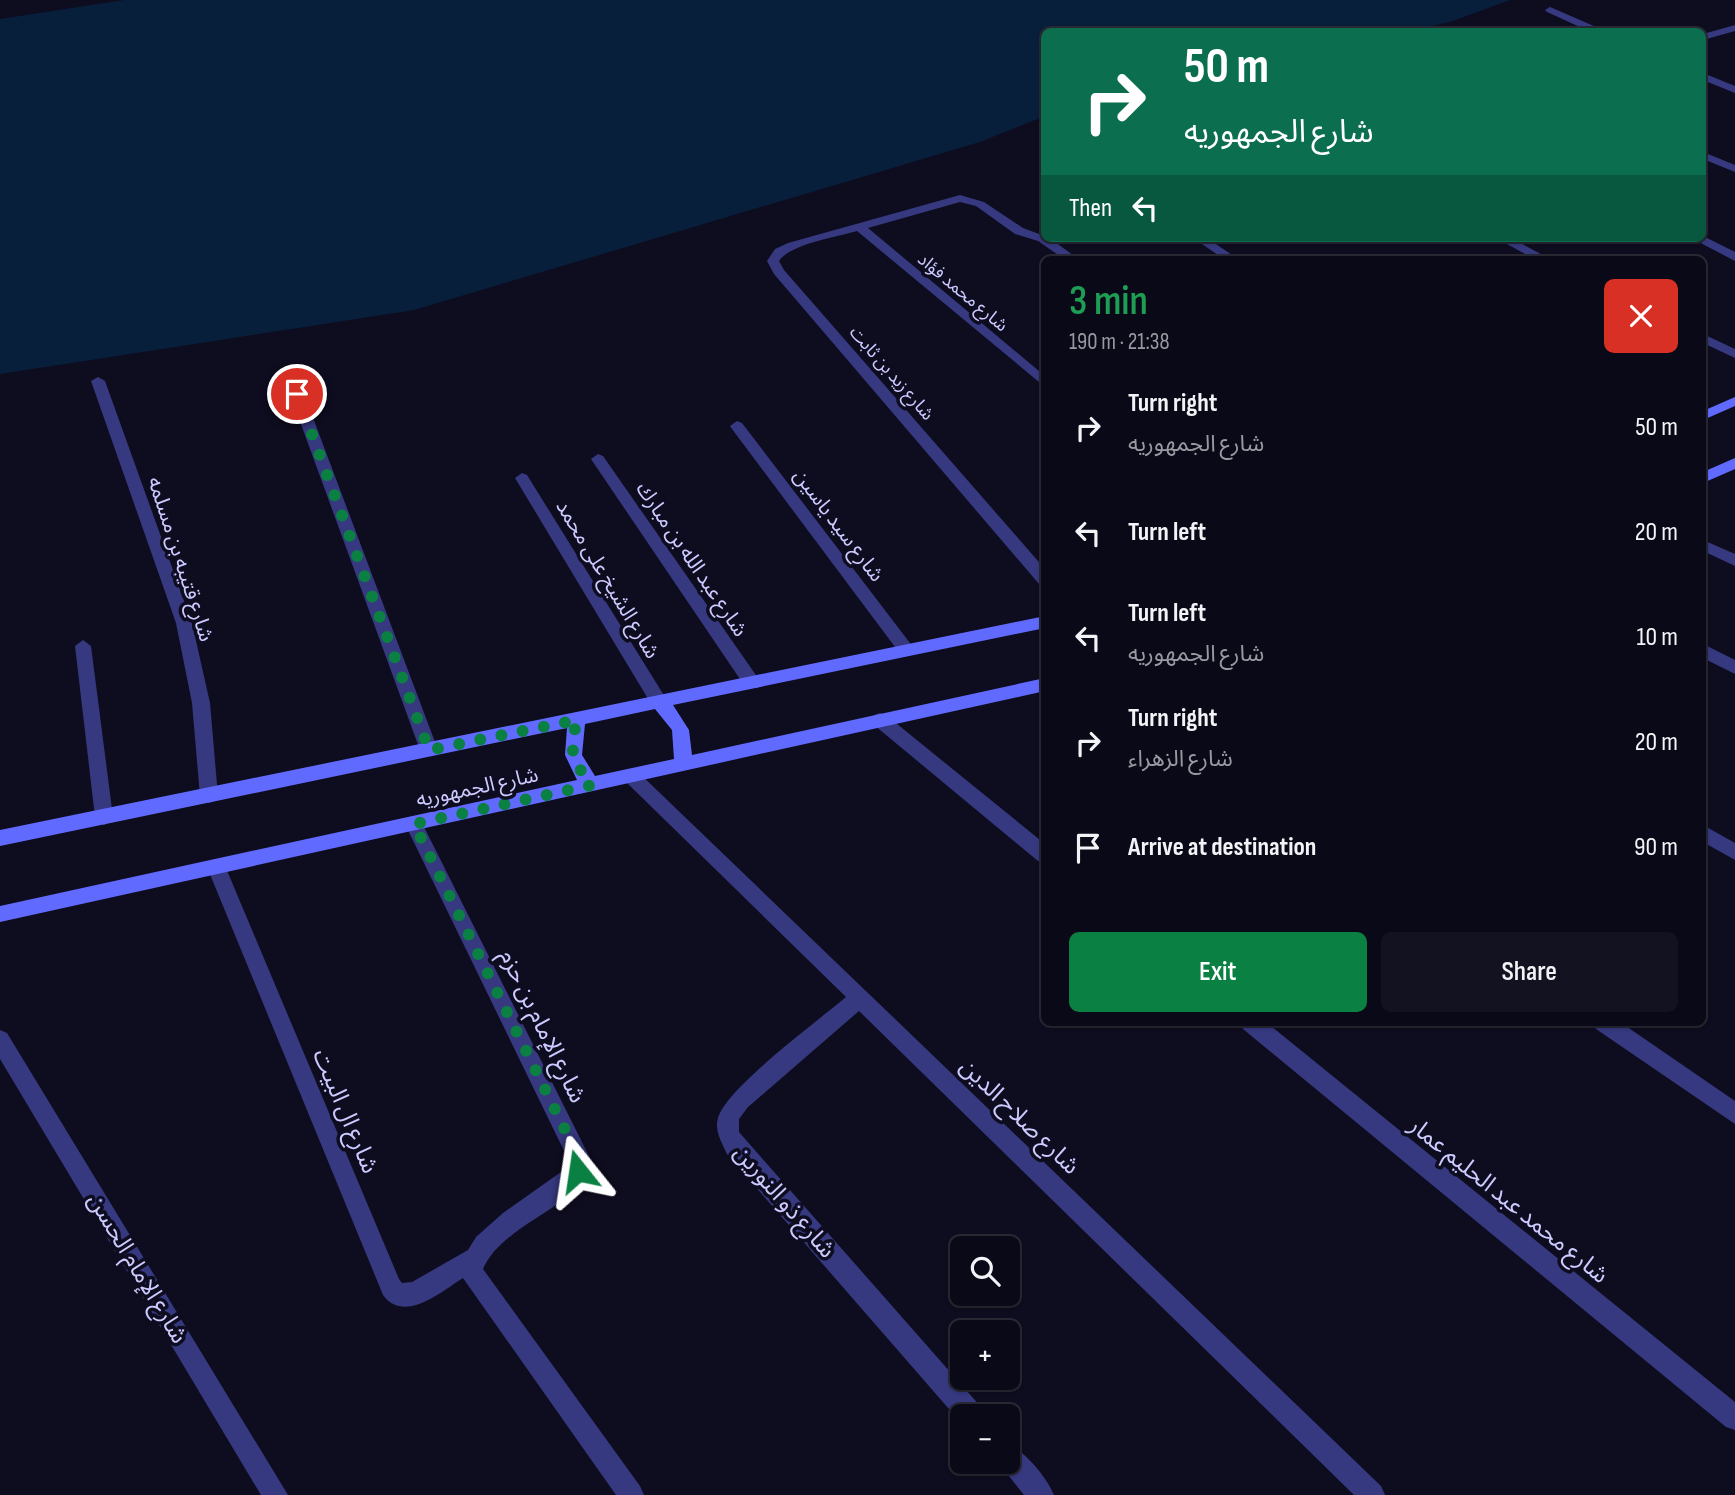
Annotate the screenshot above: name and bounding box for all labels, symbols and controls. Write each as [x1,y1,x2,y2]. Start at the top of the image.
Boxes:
text: 50 m [1184,38,1269,97]
icon: right [1069,56,1160,147]
text: شارع الجمهوريه [1184,113,1374,152]
icon: left [1126,189,1164,227]
text: Then [1069,193,1112,224]
street label: شارع محمد فؤاد [911,249,1012,338]
text: 3 min [1069,276,1148,327]
button: close [1604,279,1678,353]
street label: شارع زيد بن ثابت [843,322,938,427]
text: 190 m · 21:38 [1069,328,1169,356]
pin [267,364,327,424]
icon: arrive [278,375,316,413]
text: Turn right [1128,388,1217,419]
icon: right [1069,409,1107,447]
text: 50 m [1635,412,1678,443]
text: شارع الجمهوريه [1128,430,1264,458]
street label: شارع سيد ياسين [786,464,889,588]
street label: شارع قتيبه بن مسلمه [140,474,219,645]
street label: شارع عبد الله بن مبارك [629,477,753,643]
street label: شارع الشيخ على محمد [549,495,665,664]
icon: left [1069,514,1107,552]
text: Turn left [1128,517,1206,548]
text: 20 m [1635,517,1678,548]
text: Turn left [1128,598,1206,629]
icon: left [1069,619,1107,657]
text: 10 m [1636,622,1678,653]
text: شارع الجمهوريه [1128,640,1264,668]
text: Turn right [1128,703,1217,734]
icon: right [1069,724,1107,762]
text: 20 m [1635,727,1678,758]
text: شارع الزهراء [1128,745,1233,773]
street label: شارع الجمهوريه [414,762,541,815]
icon: arrive [1069,829,1107,867]
text: Arrive at destination [1128,832,1316,863]
text: 90 m [1634,832,1678,863]
button: Exit [1069,932,1367,1012]
button: Share [1381,932,1678,1012]
street label: شارع الإمام بن حزم [490,945,592,1109]
street label: شارع ال البيت [305,1045,385,1178]
street label: شارع صلاح الدين [952,1052,1086,1182]
street label: شارع محمد عبد الحليم عمار [1401,1110,1614,1291]
position arrow [541,1134,615,1208]
street label: شارع ذو النورين [726,1139,842,1265]
street label: شارع الإمام الحسن [79,1188,194,1350]
map controls [950,1236,1020,1474]
button: search [950,1236,1020,1306]
button: + [950,1320,1020,1390]
button: − [950,1404,1020,1474]

